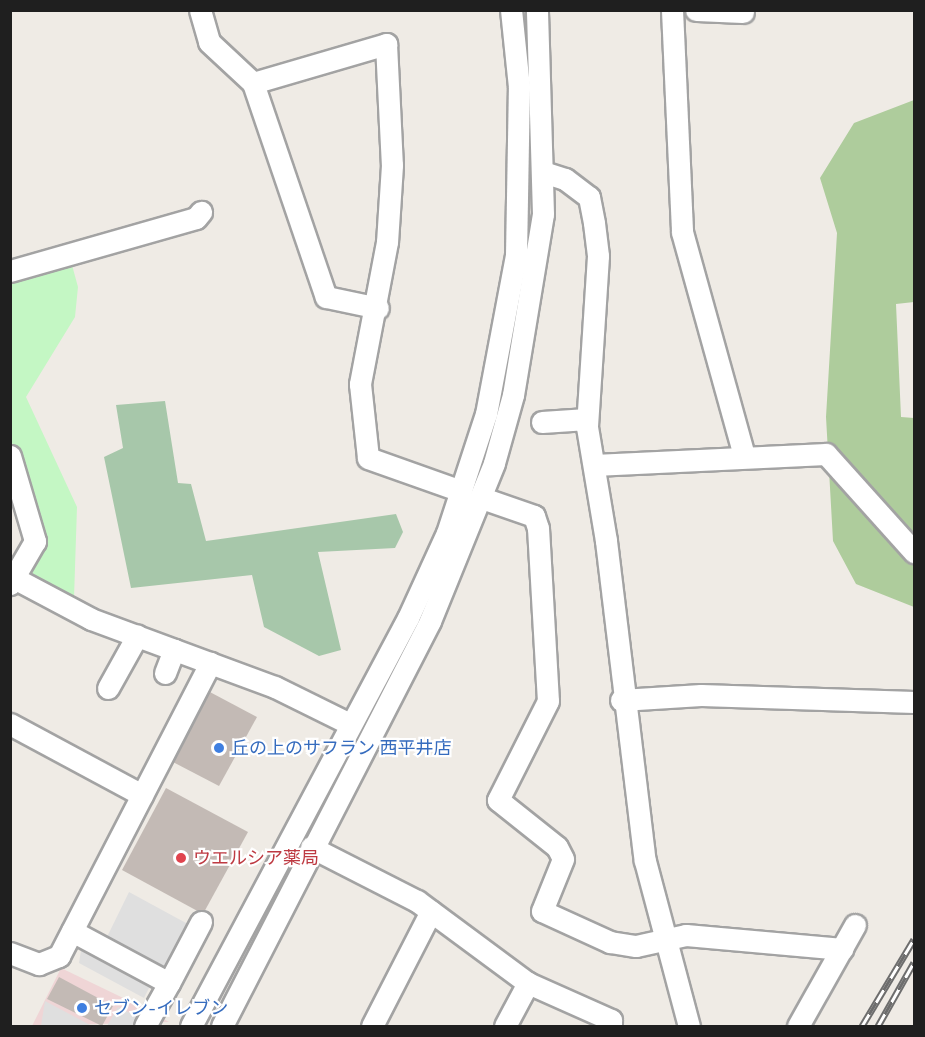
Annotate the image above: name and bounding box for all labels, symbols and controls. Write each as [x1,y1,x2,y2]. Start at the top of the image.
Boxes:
place label: 丘の上のサフラン 西平井店 [231,737,452,759]
marker: 丘の上のサフラン 西平井店 [212,741,226,755]
place label: ウエルシア薬局 [193,847,319,869]
marker: ウエルシア薬局 [174,851,188,865]
place label: セブン-イレブン [94,997,228,1019]
marker: セブン-イレブン [75,1001,89,1015]

